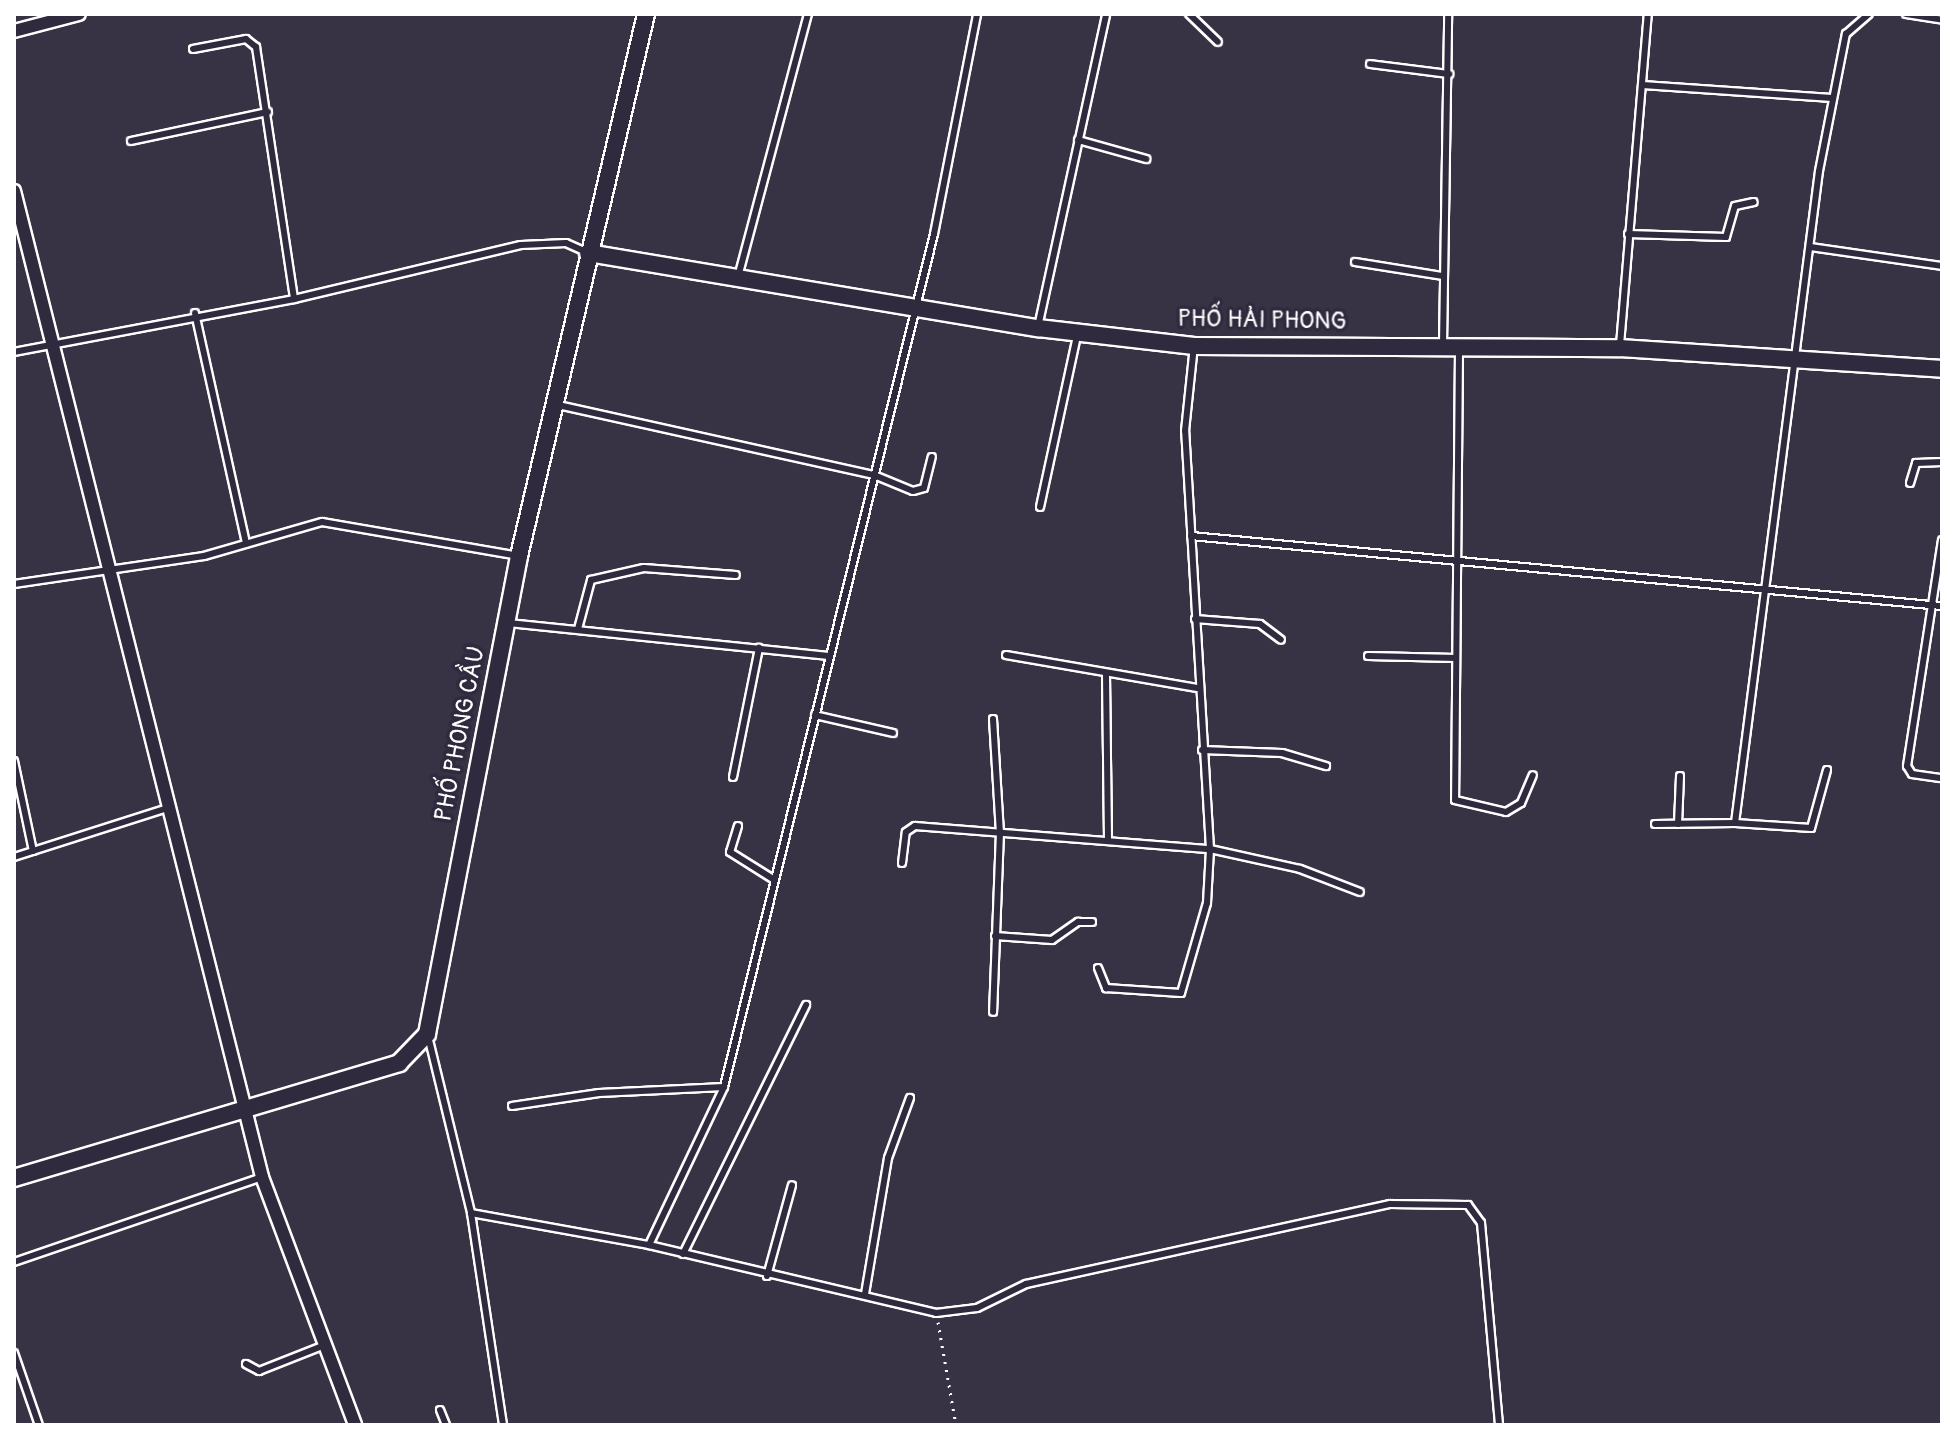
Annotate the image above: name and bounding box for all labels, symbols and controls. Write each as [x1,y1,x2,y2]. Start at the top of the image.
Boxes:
street label: PHỐ HẢI PHONG [1177,304,1347,336]
street label: PHỐ PHONG CẦU [429,644,491,824]

